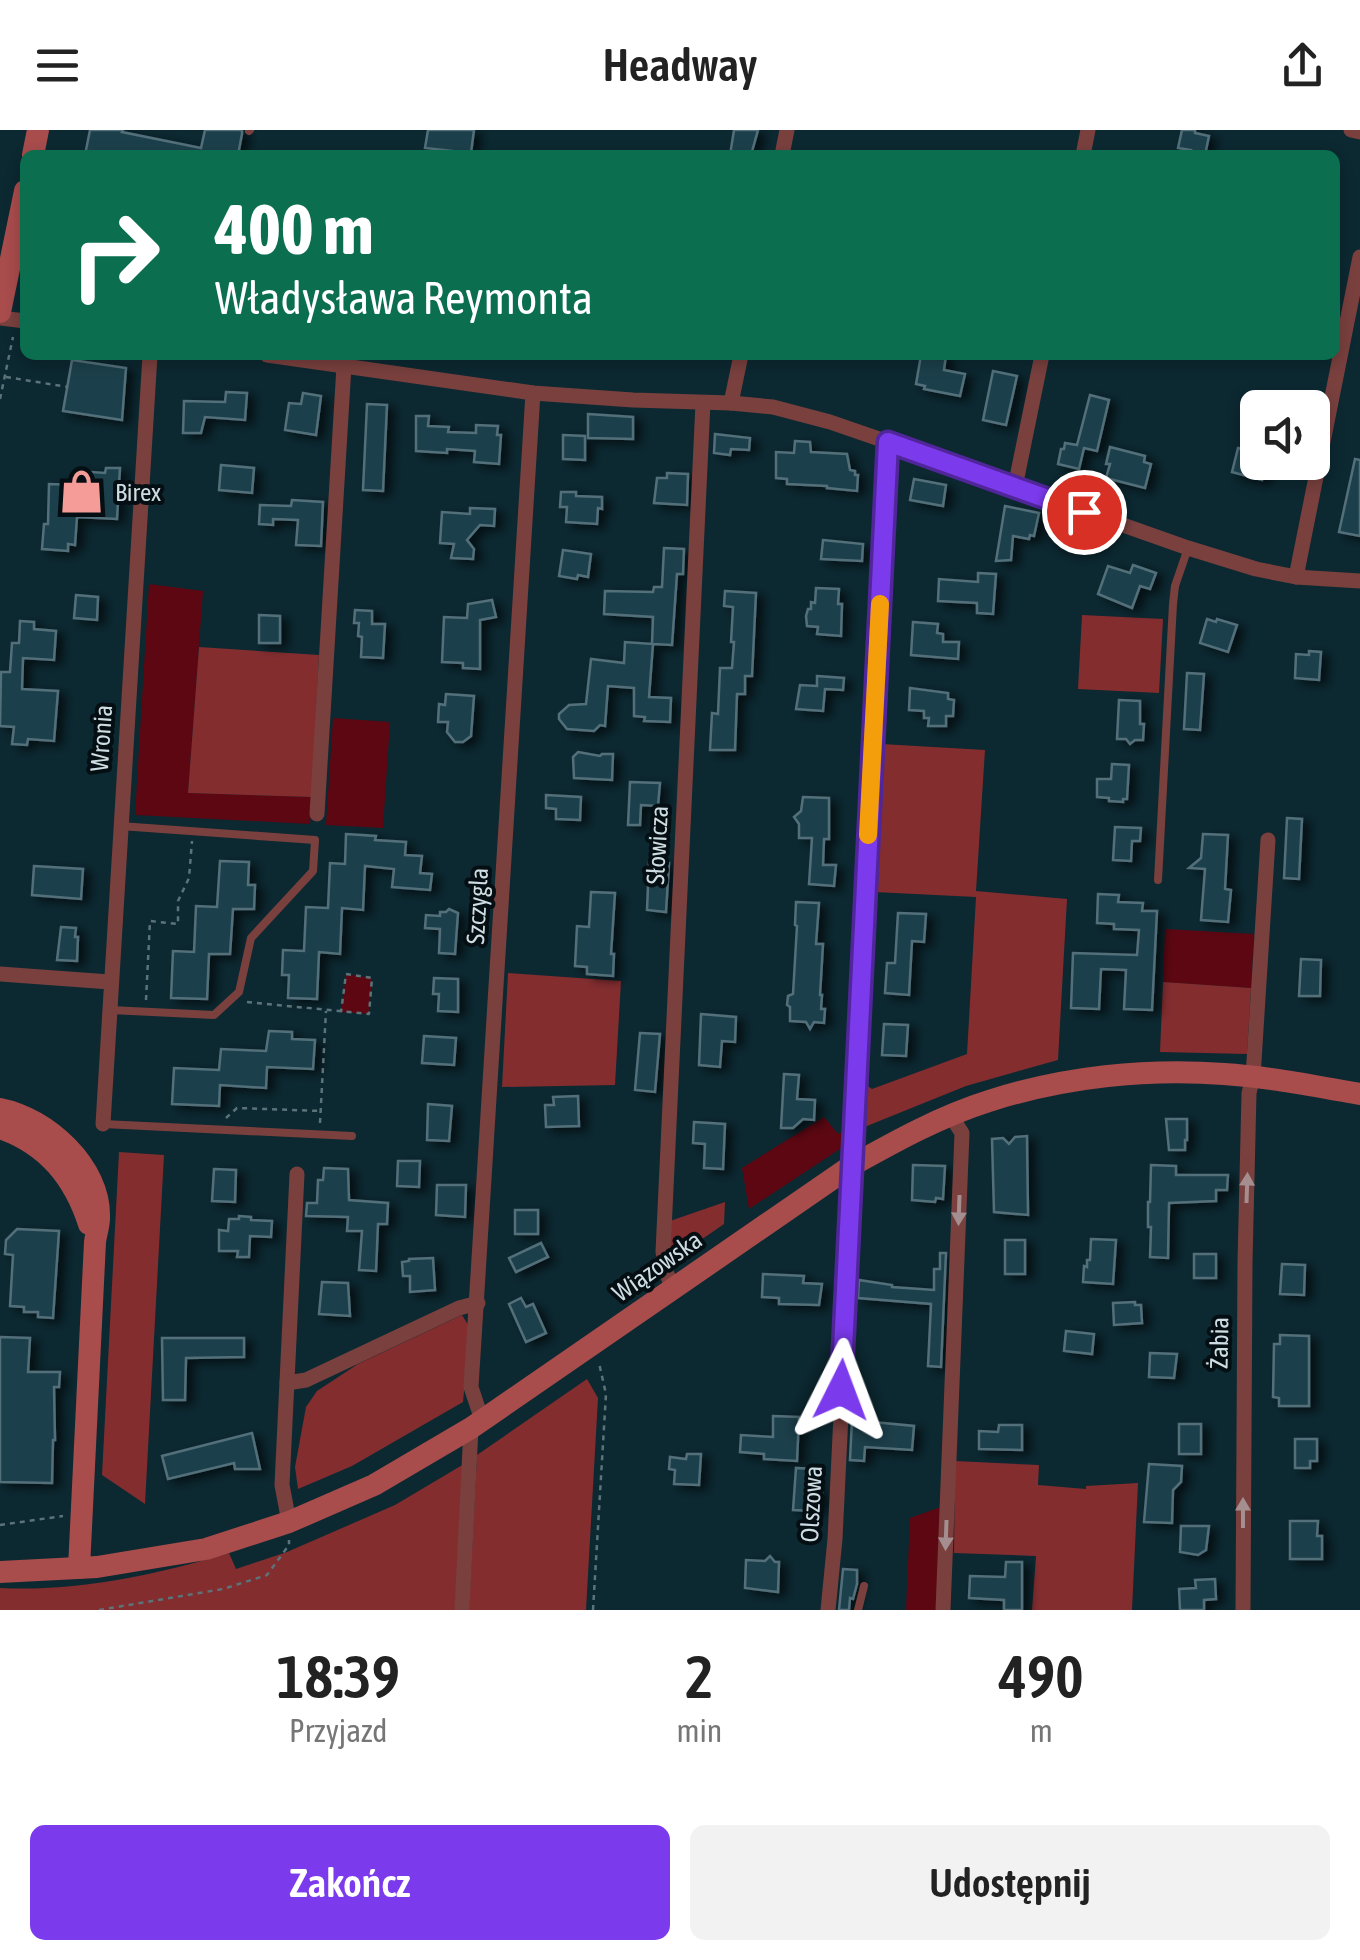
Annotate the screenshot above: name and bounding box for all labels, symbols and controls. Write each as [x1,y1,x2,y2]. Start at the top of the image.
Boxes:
icon: menu [30,38,85,93]
icon: share [1275,38,1330,93]
text: Headway [603,39,757,91]
text: 400 m [215,189,374,269]
icon: right [50,190,180,320]
text: Władysława Reymonta [215,272,593,324]
map controls [1240,390,1330,480]
button: sound [1240,390,1330,480]
shop icon: Birex [58,468,106,516]
pin [1042,470,1127,555]
place label: Birex [115,478,161,506]
icon: arrive [1057,485,1112,540]
street label: Wronia [85,704,117,772]
street label: Słowicza [641,805,673,885]
street label: Szczygla [461,867,493,945]
one-way arrow [1239,1171,1255,1203]
one-way arrow [950,1195,966,1227]
street label: Wiązowska [607,1225,707,1307]
street label: Żabia [1205,1317,1233,1369]
position arrow [789,1338,893,1442]
street label: Olszowa [795,1465,827,1543]
one-way arrow [1235,1496,1251,1528]
one-way arrow [938,1519,954,1551]
text: 18:39 [276,1642,400,1711]
text: 2 [685,1642,714,1711]
text: 490 [999,1642,1083,1711]
text: Przyjazd [289,1712,387,1749]
text: min [676,1712,722,1749]
text: m [1030,1712,1053,1749]
button: Zakończ [30,1825,670,1940]
button: Udostępnij [690,1825,1330,1940]

